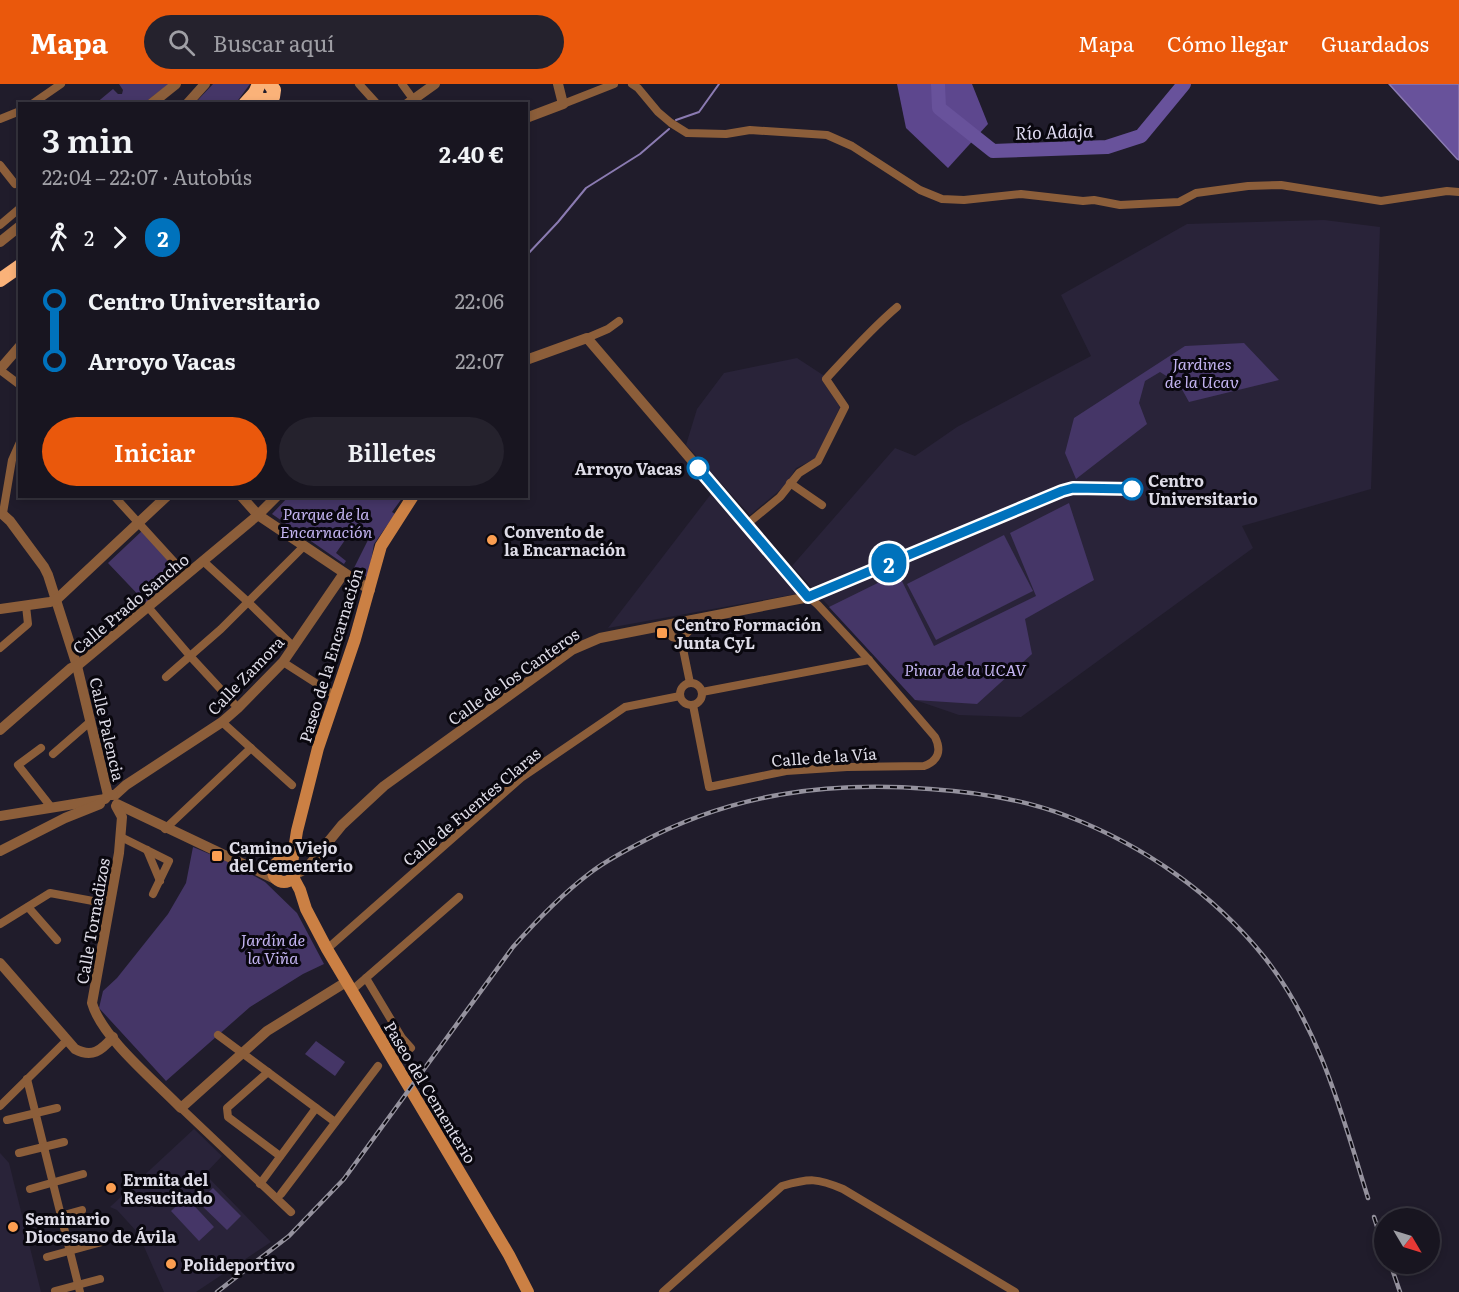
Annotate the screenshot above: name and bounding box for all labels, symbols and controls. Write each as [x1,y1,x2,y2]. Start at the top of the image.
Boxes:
search box [144,15,564,69]
text: Mapa [30,21,108,63]
icon: search [165,26,198,59]
text: Buscar aquí [213,26,335,59]
text: Mapa [1078,27,1134,58]
text: Cómo llegar [1167,27,1288,58]
text: Guardados [1321,27,1429,58]
text: 3 min [42,114,133,163]
water label: Río Adaja [1014,116,1094,146]
text: 2.40 € [439,137,504,170]
text: 22:04 – 22:07 · Autobús [42,161,252,191]
icon: walk [42,221,75,254]
icon: forward [103,221,136,254]
text: 2 [84,222,94,252]
text: 2 [157,222,168,253]
text: Centro Universitario [88,284,320,317]
text: 22:06 [455,285,504,315]
text: Arroyo Vacas [88,344,236,377]
text: 22:07 [455,345,504,375]
park label: Jardines de la Ucav [1165,351,1239,393]
button: Iniciar [42,417,267,486]
button: Billetes [279,417,504,486]
place label: Arroyo Vacas [575,456,682,480]
marker: Arroyo Vacas [687,457,709,479]
place label: Centro Universitario [1148,468,1258,510]
marker: Centro Universitario [1121,478,1143,500]
park label: Parque de la Encarnación [280,501,373,543]
place label: Convento de la Encarnación [504,519,626,561]
marker: Convento de la Encarnación [485,533,499,547]
line badge: 2 [870,544,908,582]
street label: Calle Prado Sancho [66,547,194,659]
text: 2 [883,548,895,579]
street label: Paseo de la Encarnación [292,564,368,745]
place label: Centro Formación Junta CyL [674,612,822,654]
street label: Calle de los Canteros [442,622,584,730]
marker: Centro Formación Junta CyL [655,626,669,640]
street label: Calle Zamora [201,630,289,720]
park label: Pinar de la UCAV [904,657,1027,681]
street label: Calle Palencia [84,675,132,784]
street label: Calle de la Vía [771,740,878,772]
street label: Calle de Fuentes Claras [397,741,545,871]
place label: Camino Viejo del Cementerio [229,835,353,877]
marker: Camino Viejo del Cementerio [210,849,224,863]
street label: Calle Tornadizos [69,856,115,986]
park label: Jardín de la Viña [241,927,305,969]
street label: Paseo del Cementerio [379,1016,483,1168]
place label: Ermita del Resucitado [123,1167,213,1209]
marker: Ermita del Resucitado [104,1181,118,1195]
place label: Seminario Diocesano de Ávila [25,1206,177,1248]
north arrow [1374,1208,1440,1274]
map controls [1374,1208,1440,1274]
marker: Seminario Diocesano de Ávila [6,1220,20,1234]
place label: Polideportivo [183,1252,295,1276]
marker: Polideportivo [164,1257,178,1271]

